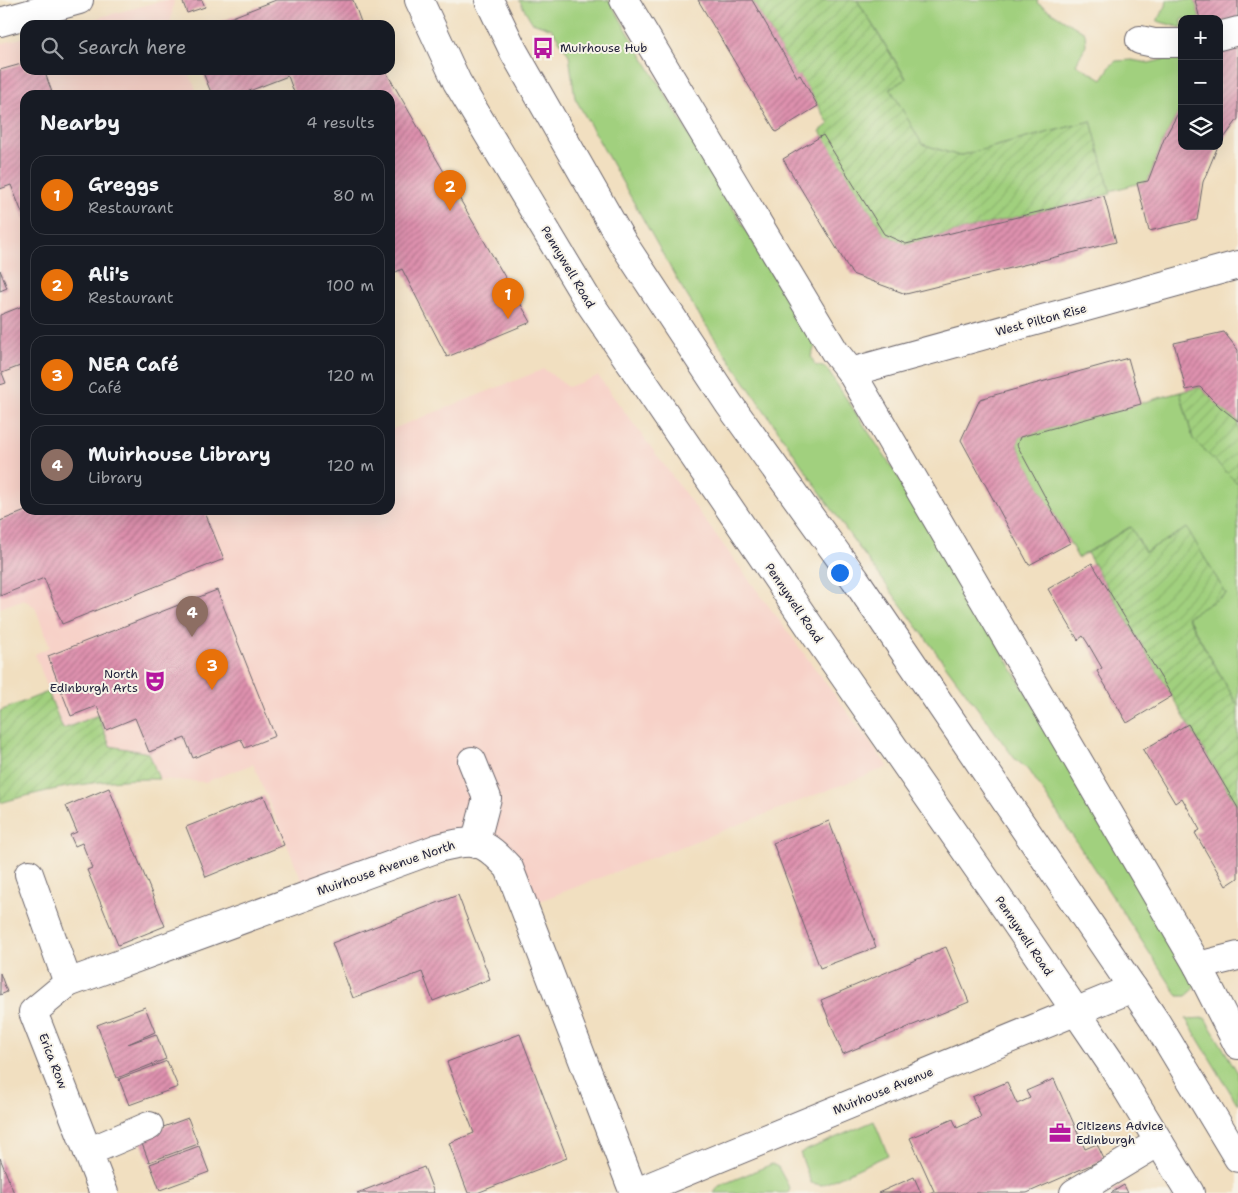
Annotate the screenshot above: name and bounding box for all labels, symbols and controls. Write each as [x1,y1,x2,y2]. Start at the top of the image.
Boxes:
map controls [1178,15,1223,150]
button: + [1178,15,1223,60]
search box [20,20,395,75]
icon: search [38,34,66,62]
text: Search here [78,35,187,60]
bus stop icon: Muirhouse Hub [530,35,556,61]
place label: Muirhouse Hub [560,40,647,56]
button: − [1178,60,1223,105]
button: layers [1178,105,1223,150]
text: Nearby [40,109,120,137]
text: 4 results [306,112,375,133]
pin: 2 [434,170,466,211]
text: Greggs [88,172,159,197]
text: 1 [53,185,61,206]
text: 80 m [333,185,374,206]
text: Restaurant [88,197,174,218]
street label: Pennywell Road [537,223,599,311]
text: Ali's [88,262,129,287]
text: 2 [51,275,63,296]
text: 100 m [326,275,374,296]
pin: 1 [492,278,524,319]
text: Restaurant [88,287,174,308]
street label: West Pilton Rise [994,300,1089,340]
text: NEA Café [88,352,179,377]
text: 3 [51,365,63,386]
text: 120 m [327,365,374,386]
text: Café [88,377,122,398]
text: Muirhouse Library [88,442,271,467]
text: 4 [51,455,63,476]
text: 120 m [327,455,374,476]
text: Library [88,467,143,488]
street label: Pennywell Road [761,560,827,646]
your location [827,560,853,586]
pin: 4 [176,596,208,637]
pin: 3 [196,649,228,690]
place label: North Edinburgh Arts [50,666,138,696]
theatre icon: North Edinburgh Arts [142,668,168,694]
street label: Muirhouse Avenue North [315,837,457,899]
street label: Pennywell Road [991,893,1057,979]
street label: Erica Row [35,1031,71,1092]
street label: Muirhouse Avenue [830,1063,936,1118]
place label: Citizens Advice Edinburgh [1076,1118,1164,1148]
office icon: Citizens Advice Edinburgh [1047,1120,1073,1146]

